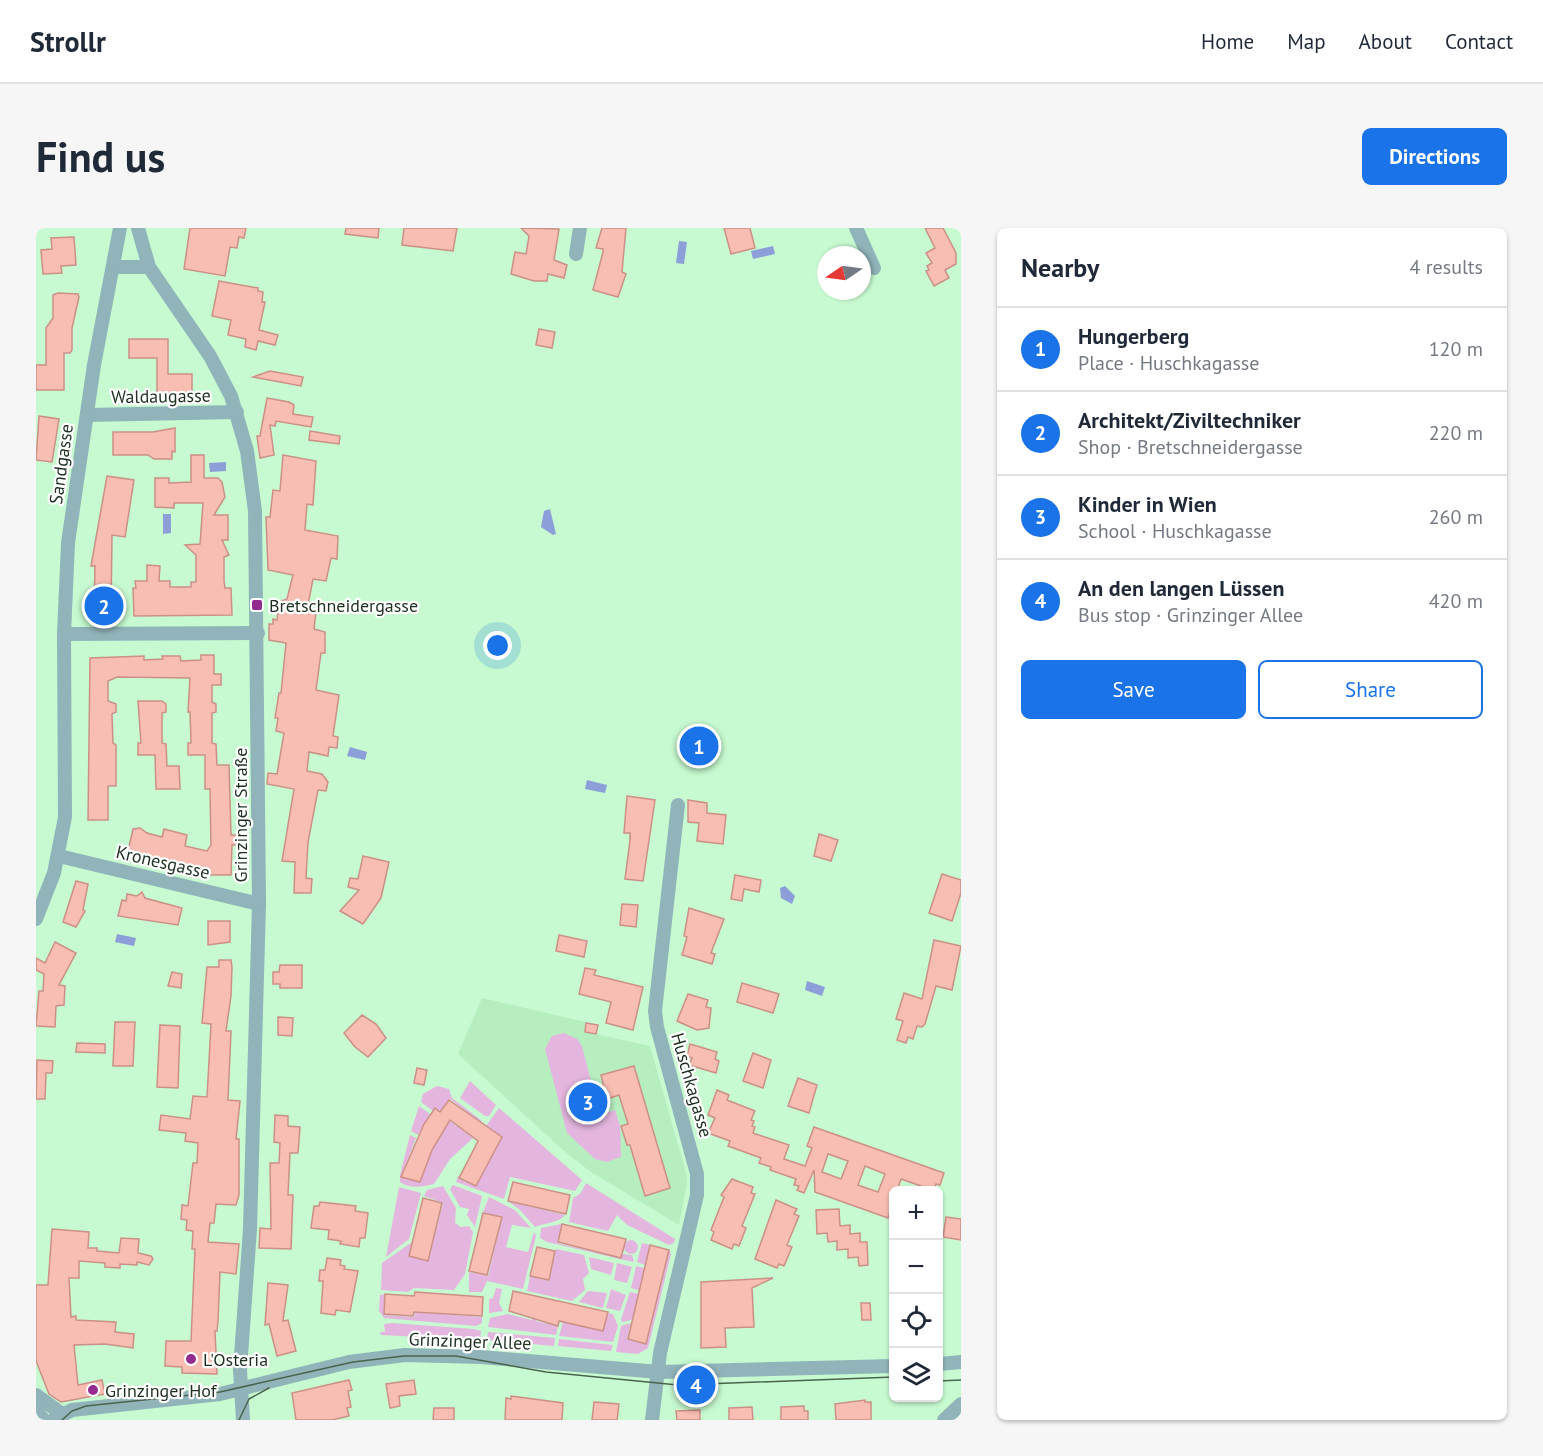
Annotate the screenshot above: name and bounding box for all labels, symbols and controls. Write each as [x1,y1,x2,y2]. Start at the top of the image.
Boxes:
text: Strollr [30,23,106,60]
text: Home [1201,28,1254,55]
text: Map [1287,28,1326,55]
text: About [1359,28,1412,55]
text: Contact [1445,28,1513,55]
button: Directions [1362,128,1507,185]
text: Find us [36,129,165,184]
north arrow [817,246,871,300]
text: Nearby [1021,251,1099,284]
text: 4 results [1410,254,1483,280]
text: Hungerberg [1078,322,1189,350]
text: 1 [1035,336,1046,362]
text: 120 m [1429,336,1483,362]
text: Place · Huschkagasse [1078,350,1259,376]
street label: Waldaugasse [111,384,211,408]
text: Architekt/Ziviltechniker [1078,406,1301,434]
text: 2 [1035,420,1046,446]
text: 220 m [1429,420,1483,446]
street label: Sandgasse [44,422,78,506]
text: Shop · Bretschneidergasse [1078,434,1303,460]
text: Kinder in Wien [1078,490,1217,518]
text: 3 [1035,504,1046,530]
text: 260 m [1429,504,1483,530]
text: School · Huschkagasse [1078,518,1272,544]
text: An den langen Lüssen [1078,574,1284,602]
pin: 2 [84,584,124,628]
text: 4 [1035,588,1046,614]
text: 420 m [1429,588,1483,614]
place label: Bretschneidergasse [269,594,418,617]
marker: Bretschneidergasse [250,598,264,612]
text: Bus stop · Grinzinger Allee [1078,602,1303,628]
your location [483,631,512,660]
button: Save [1021,660,1246,719]
button: Share [1258,660,1483,719]
pin: 1 [680,724,718,768]
street label: Grinzinger Straße [229,748,252,882]
street label: Kronesgasse [114,840,212,884]
street label: Huschkagasse [666,1030,718,1140]
pin: 3 [568,1080,608,1124]
map controls [889,1186,943,1402]
button: + [889,1186,943,1240]
button: − [889,1240,943,1294]
button: locate [889,1294,943,1348]
street label: Grinzinger Allee [408,1327,532,1355]
place label: L'Osteria [203,1348,268,1371]
button: layers [889,1348,943,1402]
marker: L'Osteria [184,1352,198,1366]
pin: 4 [676,1362,716,1408]
place label: Grinzinger Hof [105,1379,218,1402]
marker: Grinzinger Hof [86,1383,100,1397]

